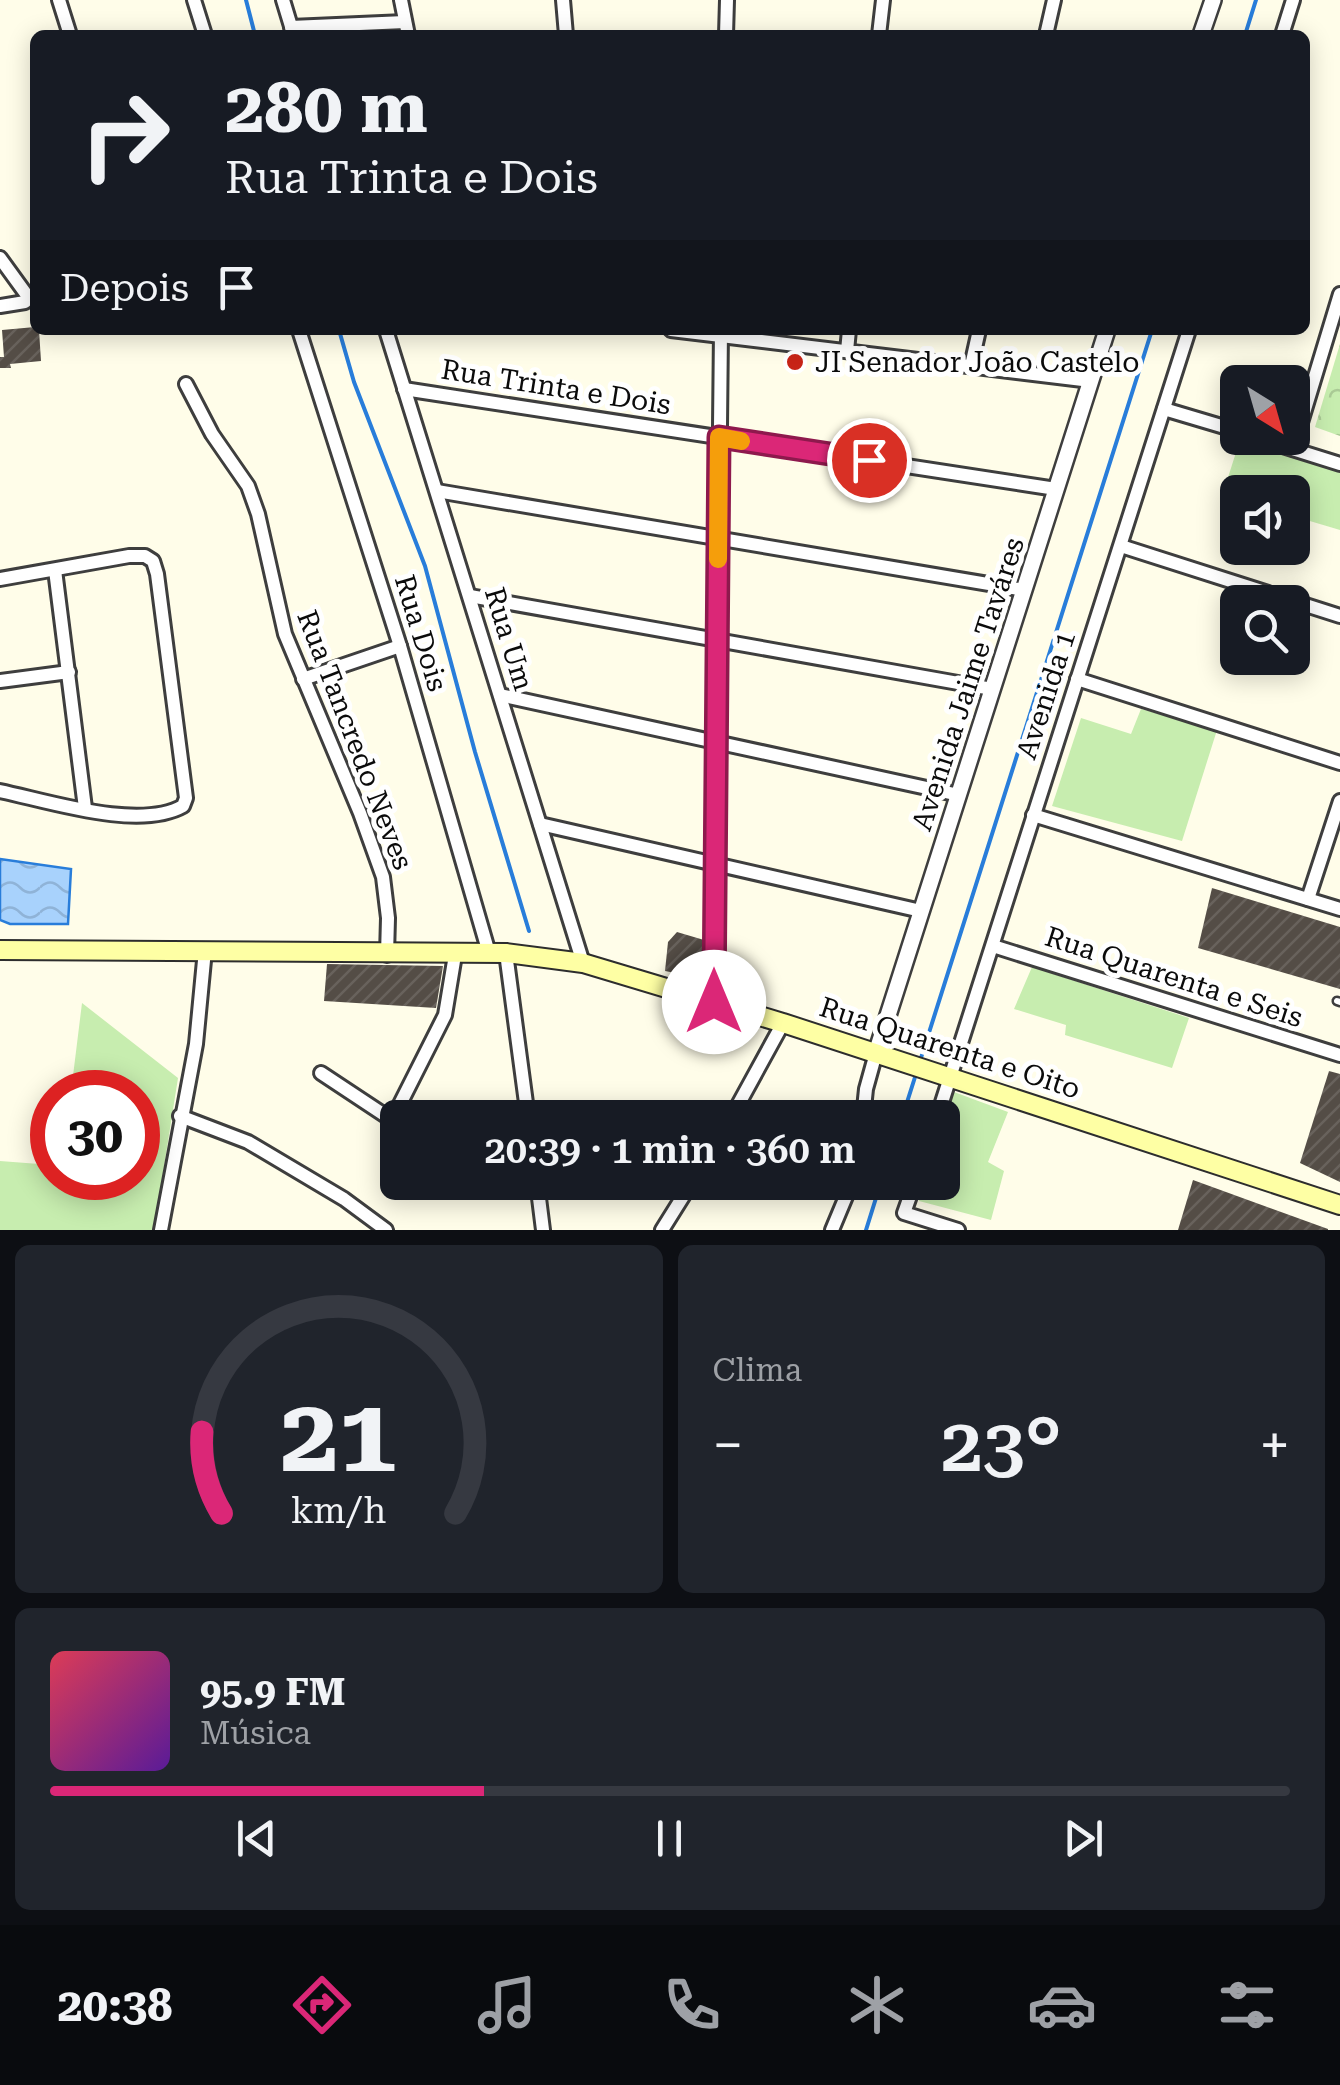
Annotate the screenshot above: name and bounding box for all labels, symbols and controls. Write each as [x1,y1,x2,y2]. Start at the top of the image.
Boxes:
text: 280 m [225,67,428,149]
icon: right [60,70,190,200]
text: Rua Trinta e Dois [225,151,598,204]
icon: arrive [209,260,264,315]
text: Depois [60,266,189,310]
place label: JI Senador João Castelo [815,346,1139,379]
marker: JI Senador João Castelo [784,351,806,373]
street label: Rua Trinta e Dois [439,353,673,421]
north arrow [1220,365,1310,455]
map controls [1220,365,1310,675]
pin [827,418,912,503]
icon: arrive [842,433,897,488]
button: sound [1220,475,1310,565]
street label: Avenida Jaime Taváres [905,533,1031,835]
street label: Rua Dois [388,571,454,695]
street label: Rua Um [478,583,540,695]
button: search [1220,585,1310,675]
street label: Rua Tancredo Neves [290,606,420,874]
street label: Avenida 1 [1010,627,1082,763]
street label: Rua Quarenta e Seis [1041,920,1307,1034]
position arrow [662,950,766,1054]
street label: Rua Quarenta e Oito [816,990,1084,1106]
speed limit sign: 30 [30,1070,160,1200]
text: 20:39 · 1 min · 360 m [485,1128,856,1172]
text: Clima [713,1351,802,1389]
text: 21 [281,1375,397,1496]
text: 23° [941,1401,1062,1489]
text: − [713,1413,743,1477]
text: + [1259,1413,1290,1477]
text: km/h [291,1490,387,1532]
text: 95.9 FM [200,1670,346,1714]
text: Música [200,1714,311,1752]
icon: previous [229,1811,284,1866]
icon: pause [642,1811,697,1866]
icon: next [1056,1811,1111,1866]
icon: directions [287,1970,357,2040]
icon: music [472,1970,542,2040]
icon: phone [657,1970,727,2040]
icon: climate [842,1970,912,2040]
icon: car [1027,1970,1097,2040]
icon: filters [1212,1970,1282,2040]
text: 20:38 [58,1979,172,2032]

